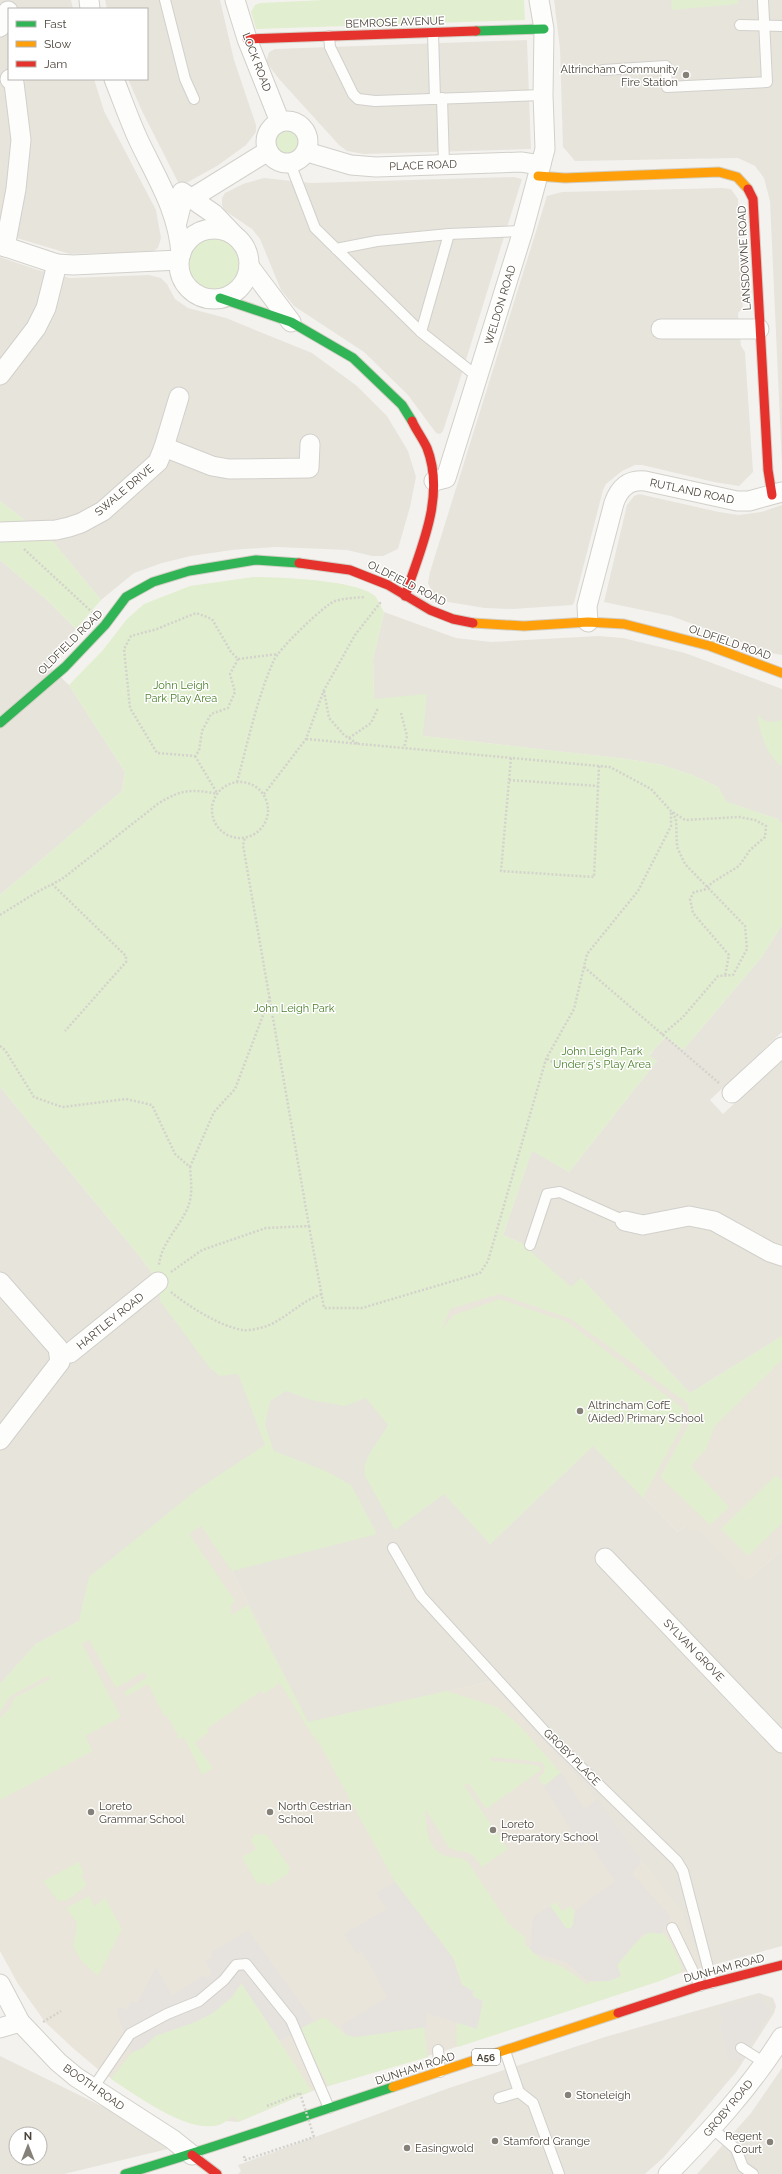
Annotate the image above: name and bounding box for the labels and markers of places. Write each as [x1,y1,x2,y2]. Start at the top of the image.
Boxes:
place label: Altrincham Community Fire Station [561,63,678,89]
marker: Altrincham Community Fire Station [681,70,691,80]
place label: Altrincham CofE (Aided) Primary School [588,1399,703,1425]
marker: Altrincham CofE (Aided) Primary School [575,1406,585,1416]
place label: Loreto Grammar School [99,1800,185,1826]
place label: North Cestrian School [278,1800,351,1826]
marker: Loreto Grammar School [86,1807,96,1817]
marker: North Cestrian School [265,1807,275,1817]
place label: Loreto Preparatory School [501,1818,598,1844]
marker: Loreto Preparatory School [488,1825,498,1835]
place label: Stoneleigh [576,2089,631,2102]
marker: Stoneleigh [563,2090,573,2100]
place label: Regent Court [725,2130,762,2156]
place label: Stamford Grange [503,2135,591,2148]
marker: Stamford Grange [490,2136,500,2146]
marker: Regent Court [765,2137,775,2147]
place label: Easingwold [415,2142,474,2155]
marker: Easingwold [402,2143,412,2153]

